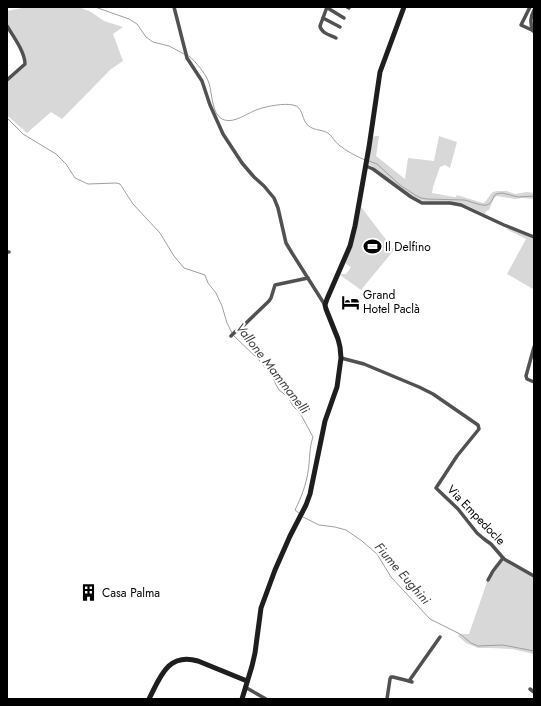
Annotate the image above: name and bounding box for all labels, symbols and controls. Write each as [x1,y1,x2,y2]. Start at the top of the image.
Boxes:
sports icon: Il Delfino [362,237,382,257]
place label: Il Delfino [385,238,431,256]
place label: Grand Hotel Paclà [363,286,420,318]
hotel icon: Grand Hotel Paclà [340,292,360,312]
water label: Vallone Mammanelli [231,319,315,418]
street label: Via Empedocle [443,481,509,549]
water label: Fiume Eughini [370,538,436,609]
building icon: Casa Palma [79,583,99,603]
place label: Casa Palma [102,584,160,602]

